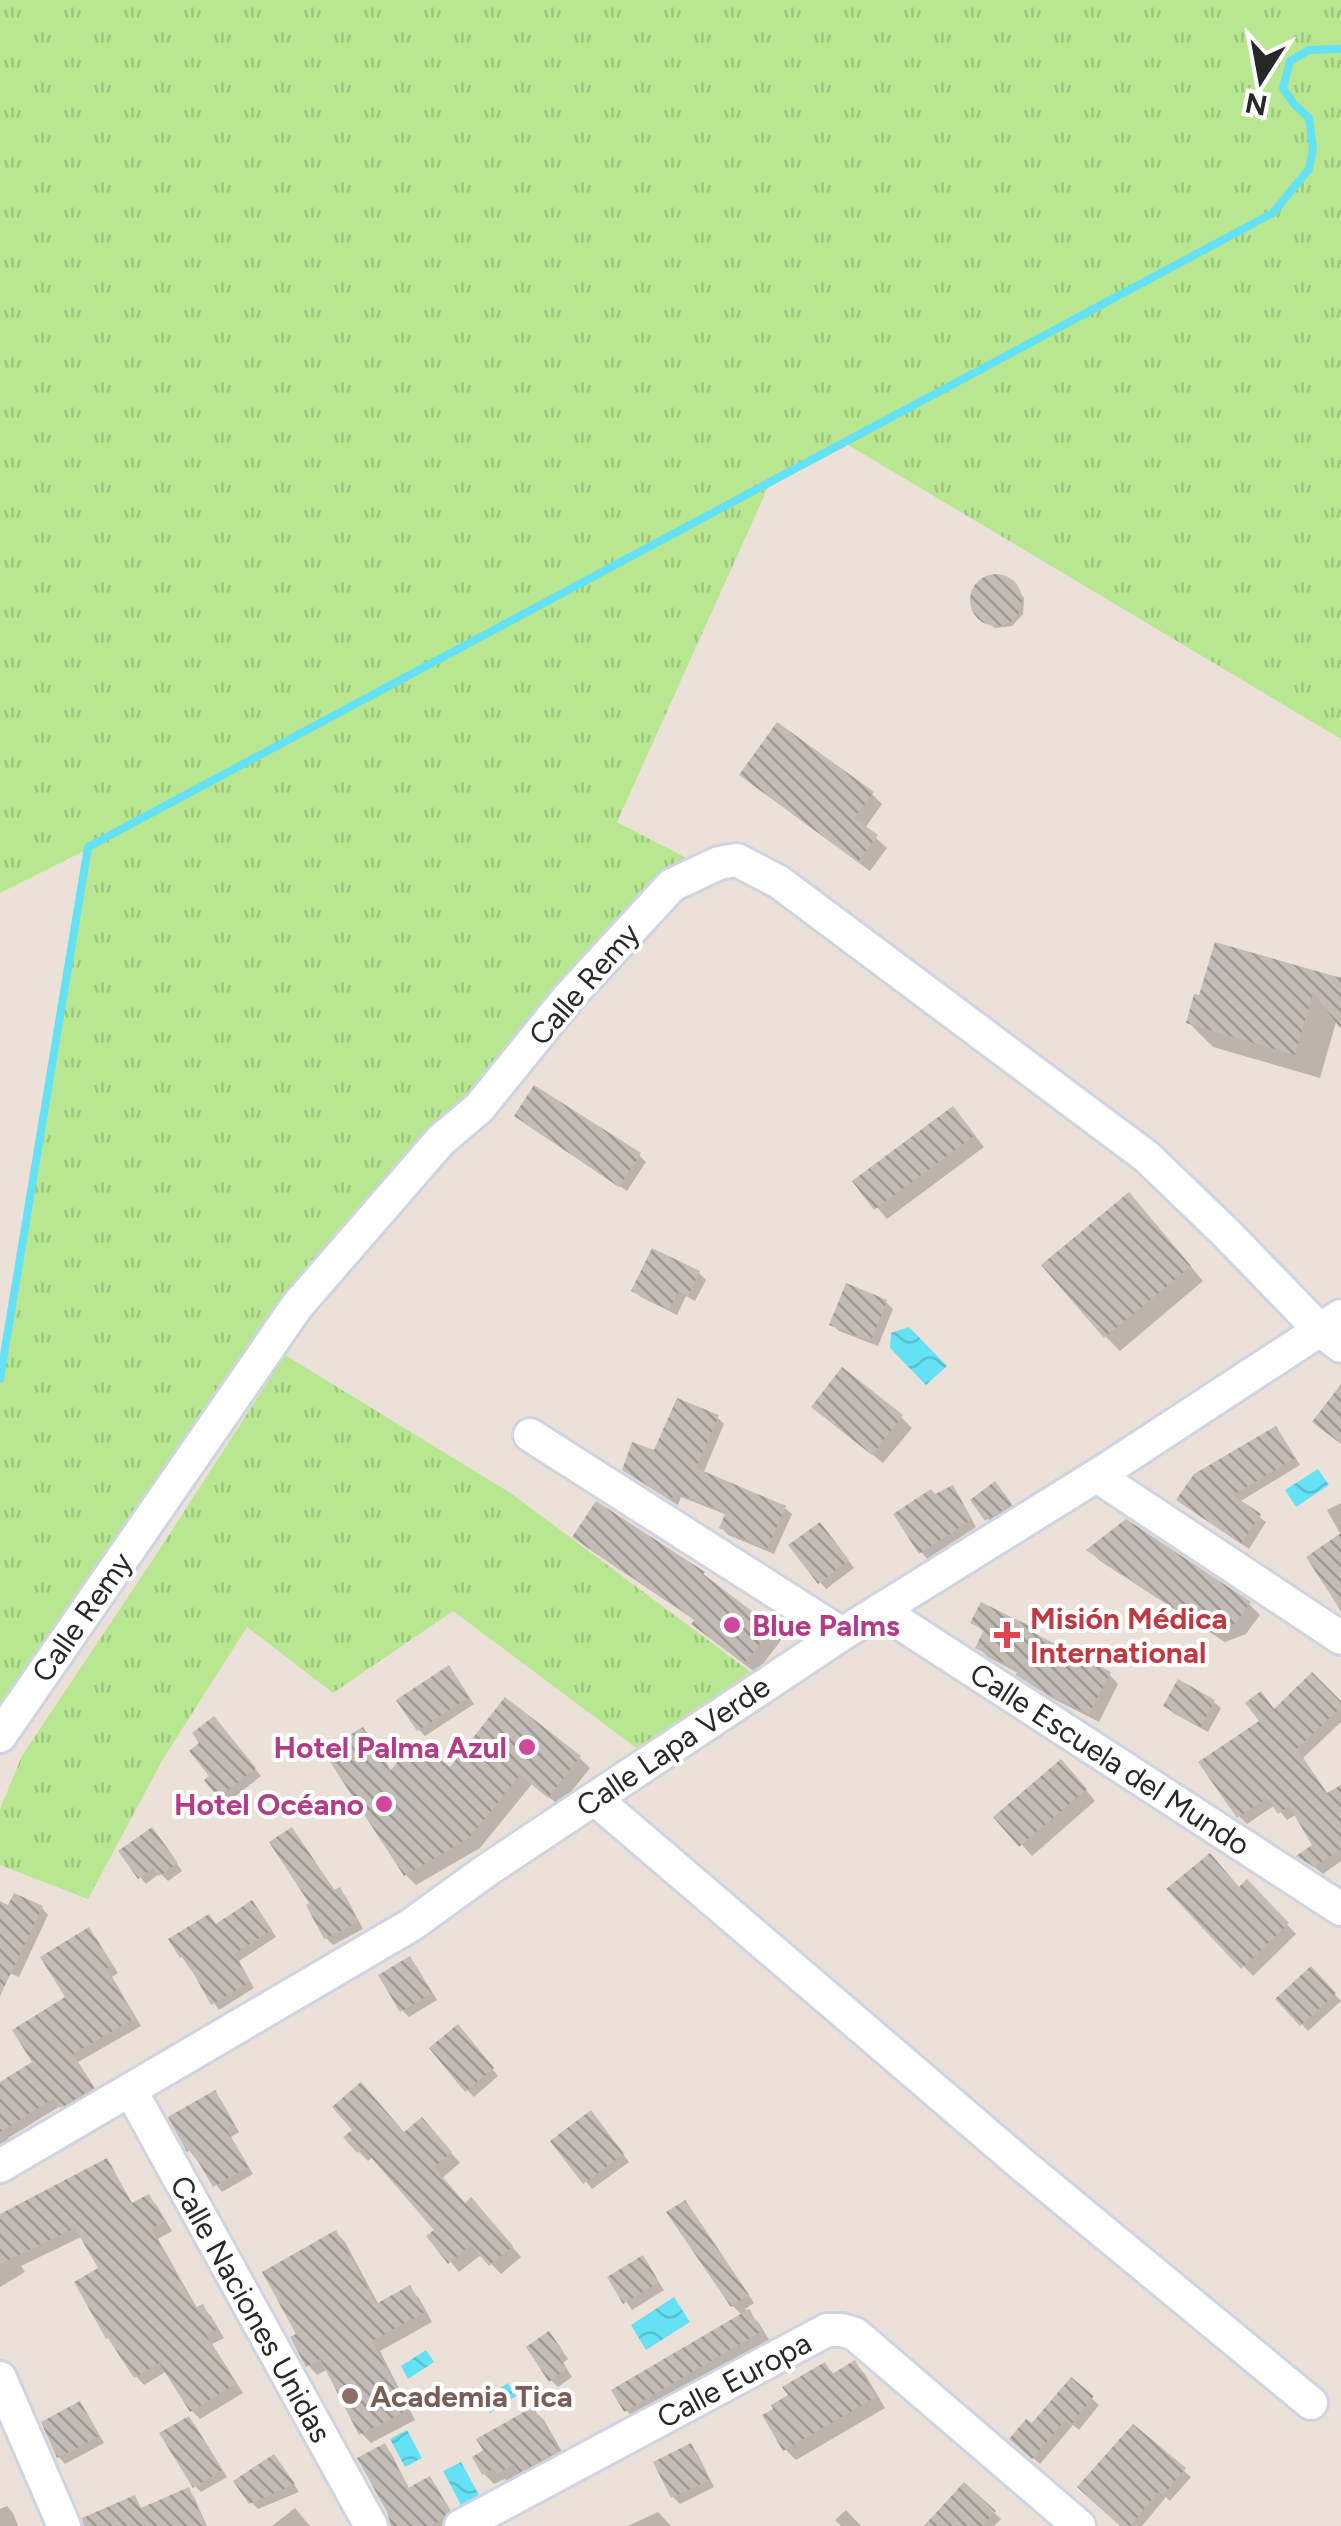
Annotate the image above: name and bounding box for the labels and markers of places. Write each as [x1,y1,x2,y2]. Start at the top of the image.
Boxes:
place label: Misión Médica International [1030,1600,1228,1671]
place label: Blue Palms [752,1607,900,1644]
marker: Blue Palms [721,1614,743,1636]
marker: Misión Médica International [994,1622,1020,1648]
place label: Hotel Palma Azul [274,1729,507,1766]
marker: Hotel Palma Azul [516,1736,538,1758]
place label: Hotel Océano [174,1786,364,1823]
marker: Hotel Océano [373,1793,395,1815]
place label: Academia Tica [370,2378,573,2415]
marker: Academia Tica [339,2385,361,2407]

